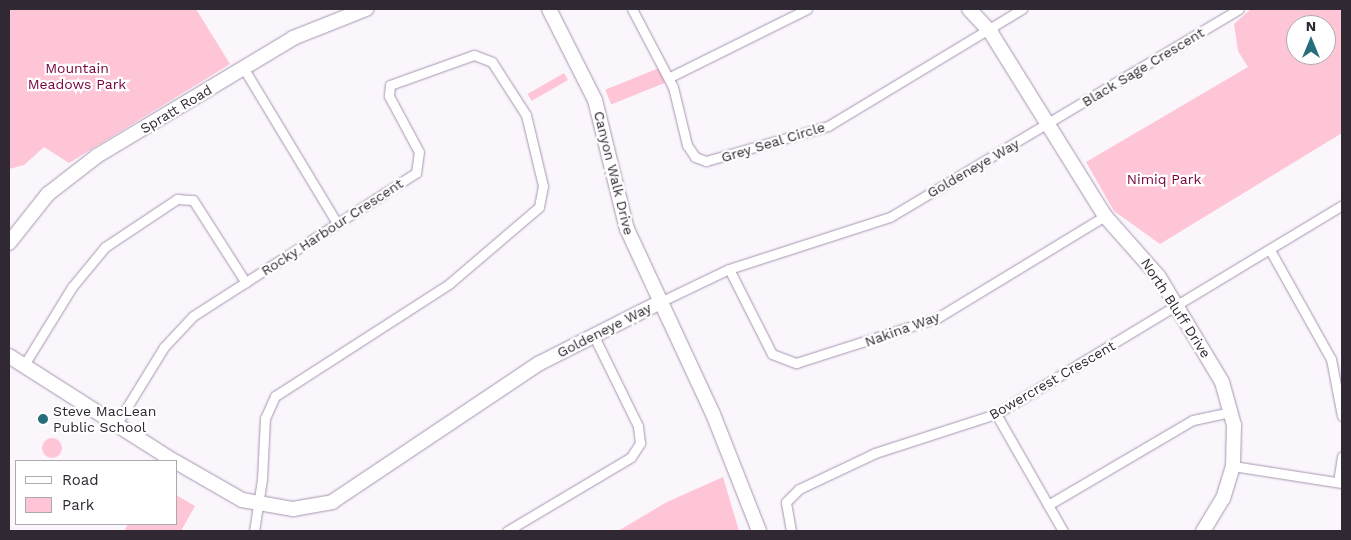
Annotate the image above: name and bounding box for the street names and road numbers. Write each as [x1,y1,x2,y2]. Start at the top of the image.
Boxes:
street label: Black Sage Crescent [1079,24,1207,110]
street label: Spratt Road [137,81,215,137]
street label: Canyon Walk Drive [590,109,638,237]
street label: Grey Seal Circle [719,118,827,166]
street label: Goldeneye Way [924,135,1022,201]
street label: Rocky Harbour Crescent [258,175,406,279]
street label: North Bluff Drive [1137,255,1215,361]
street label: Goldeneye Way [554,299,654,361]
street label: Nakina Way [862,308,942,350]
street label: Bowercrest Crescent [986,337,1118,423]

